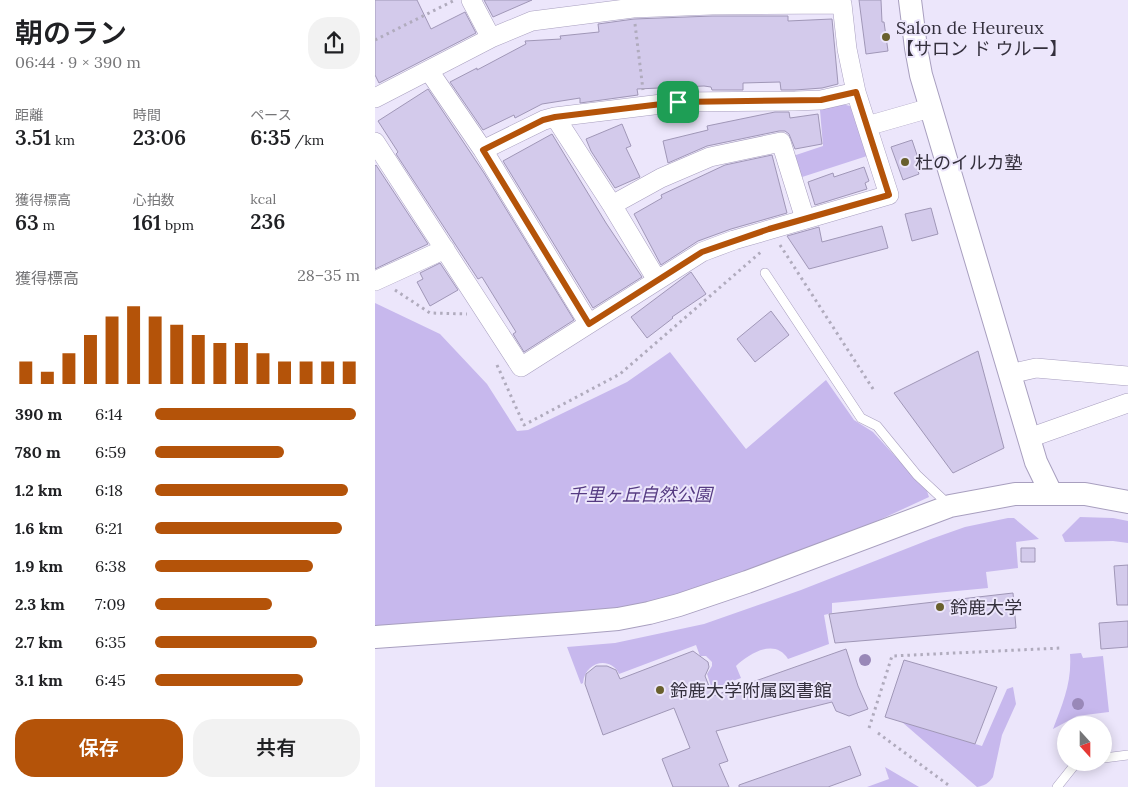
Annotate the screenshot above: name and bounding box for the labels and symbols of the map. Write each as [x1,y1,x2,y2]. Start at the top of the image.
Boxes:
place label: Salon de Heureux 【サロン ド ウルー】 [896,16,1067,60]
marker: Salon de Heureux 【サロン ド ウルー】 [880,31,892,43]
pin [657,81,699,123]
place label: 杜のイルカ塾 [915,151,1022,174]
marker: 杜のイルカ塾 [899,156,911,168]
park label: 千里ヶ丘自然公園 [568,483,715,506]
place label: 鈴鹿大学 [950,596,1022,619]
marker: 鈴鹿大学 [934,601,946,613]
place label: 鈴鹿大学附属図書館 [670,679,832,702]
marker: 鈴鹿大学附属図書館 [654,684,666,696]
north arrow [1057,716,1113,771]

